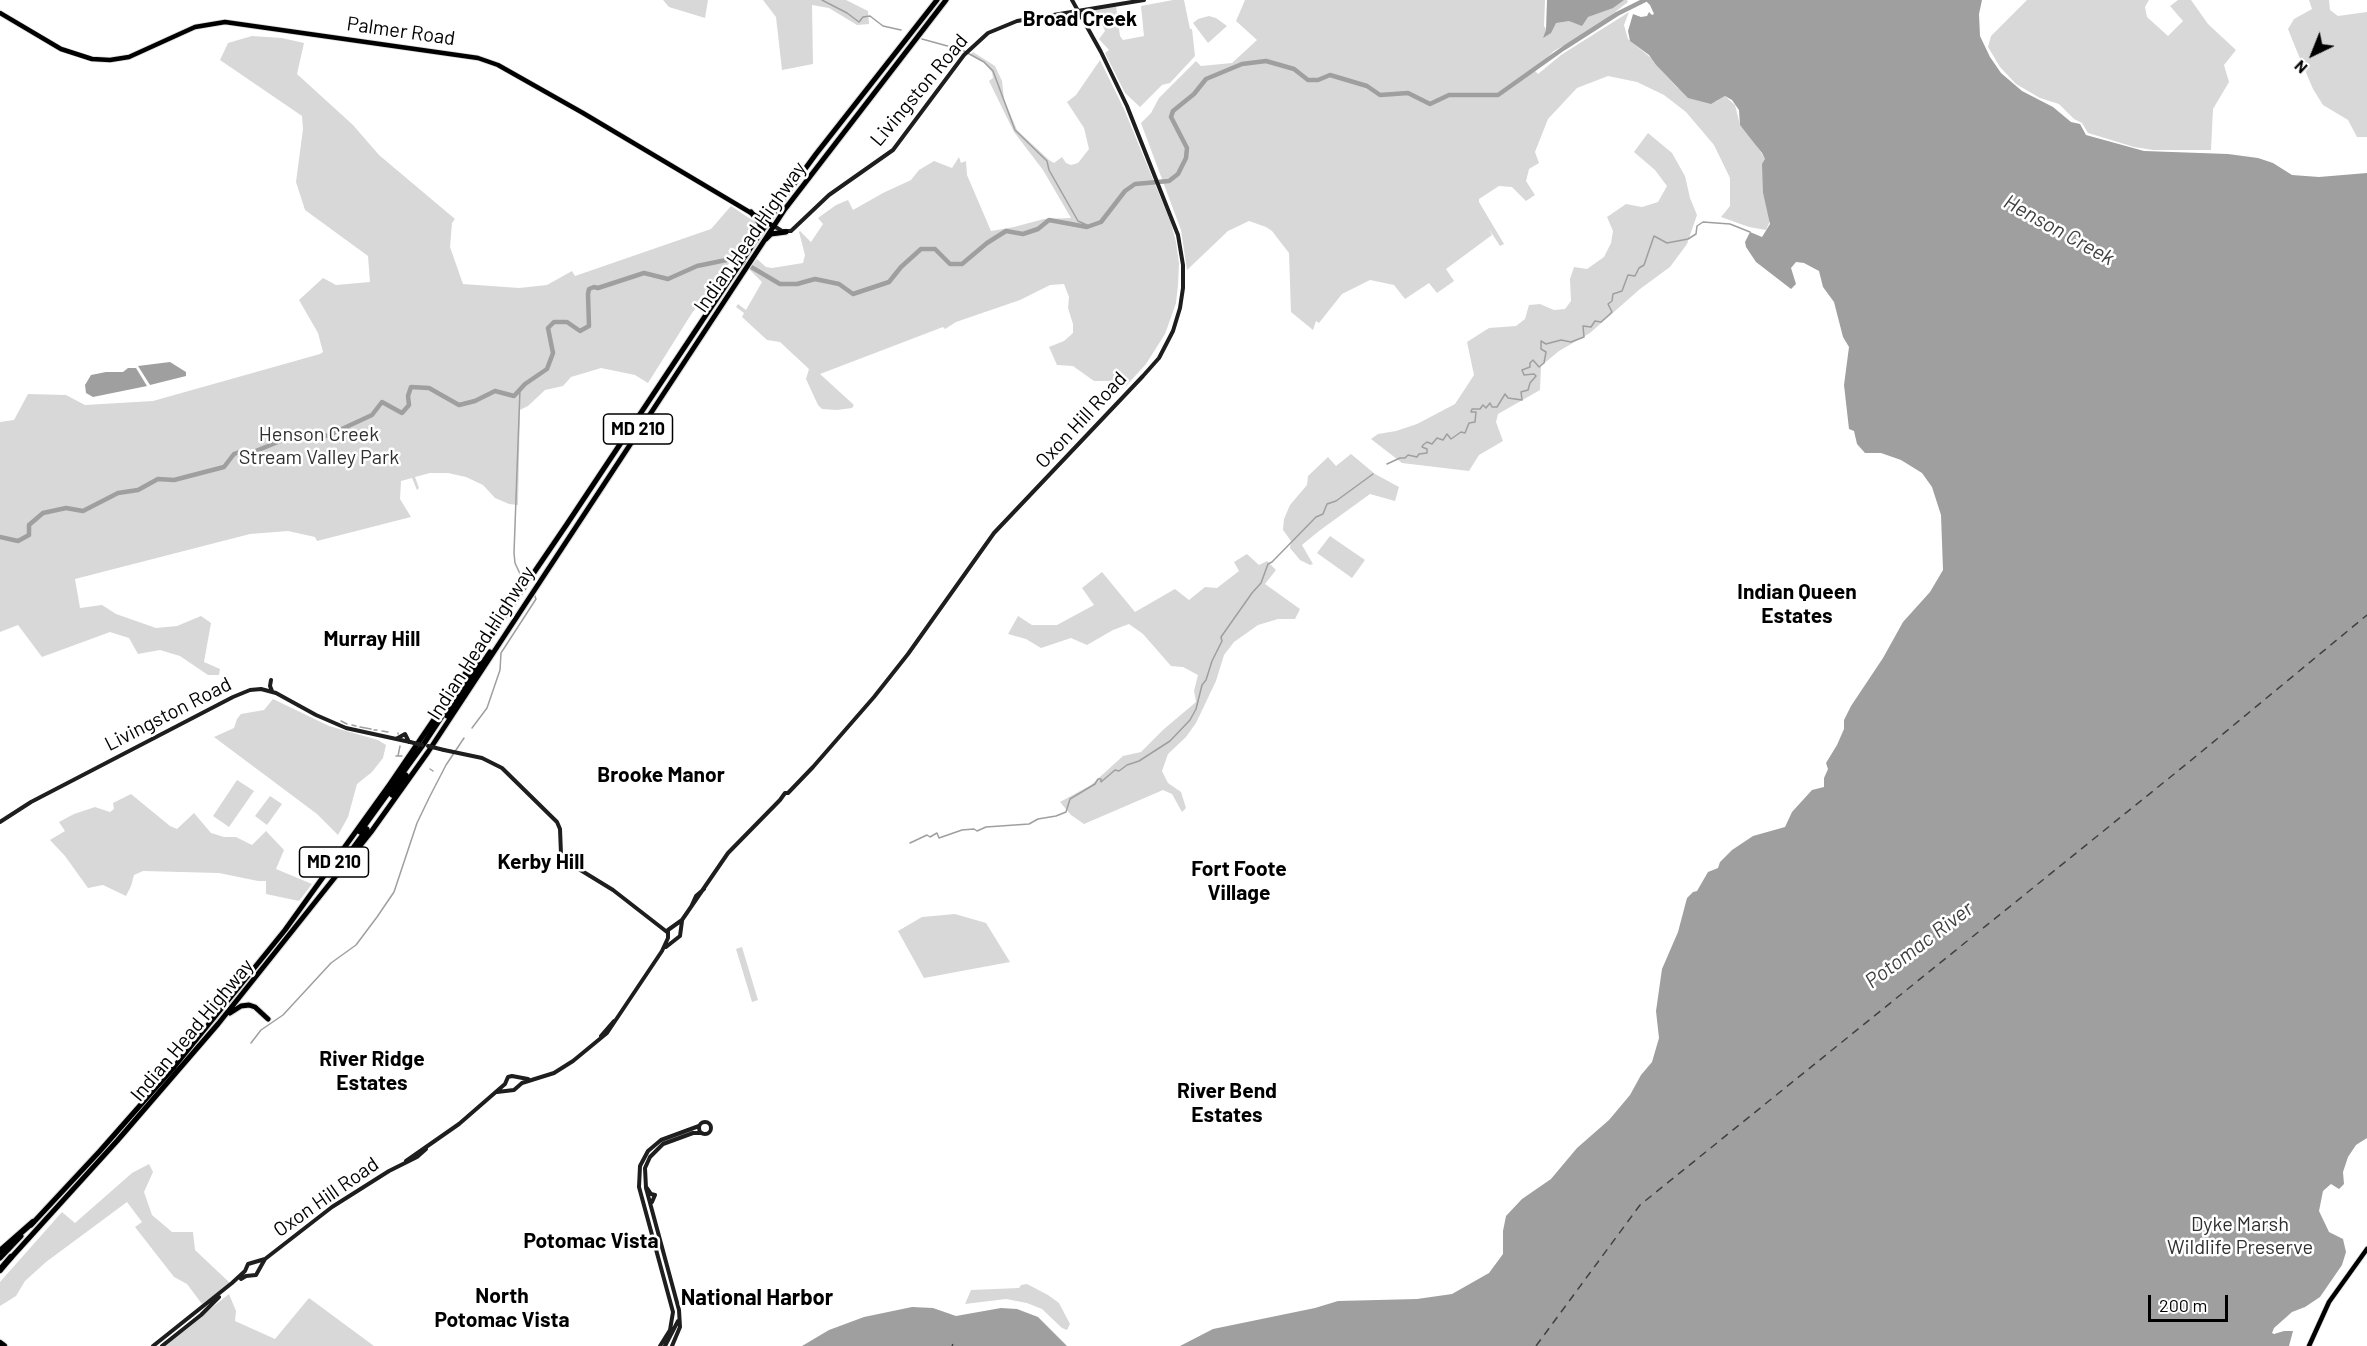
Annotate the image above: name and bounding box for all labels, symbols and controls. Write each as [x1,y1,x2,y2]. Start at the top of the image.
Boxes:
district label: Broad Creek [1023,6,1137,32]
street label: Palmer Road [345,12,457,50]
north arrow [2283,24,2343,84]
street label: Livingston Road [865,29,973,151]
text: N [2290,57,2311,78]
street label: Indian Head Highway [689,157,811,317]
water label: Henson Creek [1999,189,2119,271]
street label: Oxon Hill Road [1030,367,1132,473]
road number: MD 210 [604,414,672,444]
park label: Henson Creek Stream Valley Park [239,422,399,469]
street label: Indian Head Highway [422,562,540,724]
district label: Indian Queen Estates [1737,579,1857,629]
district label: Murray Hill [324,626,420,652]
street label: Livingston Road [101,672,235,756]
district label: Brooke Manor [597,762,725,788]
road number: MD 210 [300,847,368,877]
district label: Kerby Hill [498,849,584,875]
district label: Fort Foote Village [1191,856,1287,906]
water label: Potomac River [1860,896,1978,994]
street label: Indian Head Highway [125,954,259,1106]
district label: River Ridge Estates [319,1046,425,1096]
district label: River Bend Estates [1177,1078,1277,1128]
street label: Oxon Hill Road [269,1152,383,1242]
park label: Dyke Marsh Wildlife Preserve [2167,1212,2313,1259]
district label: Potomac Vista [524,1228,658,1254]
district label: North Potomac Vista [435,1283,569,1333]
scale bar [2151,1283,2230,1321]
district label: National Harbor [681,1285,833,1311]
text: 200 m [2159,1294,2207,1316]

